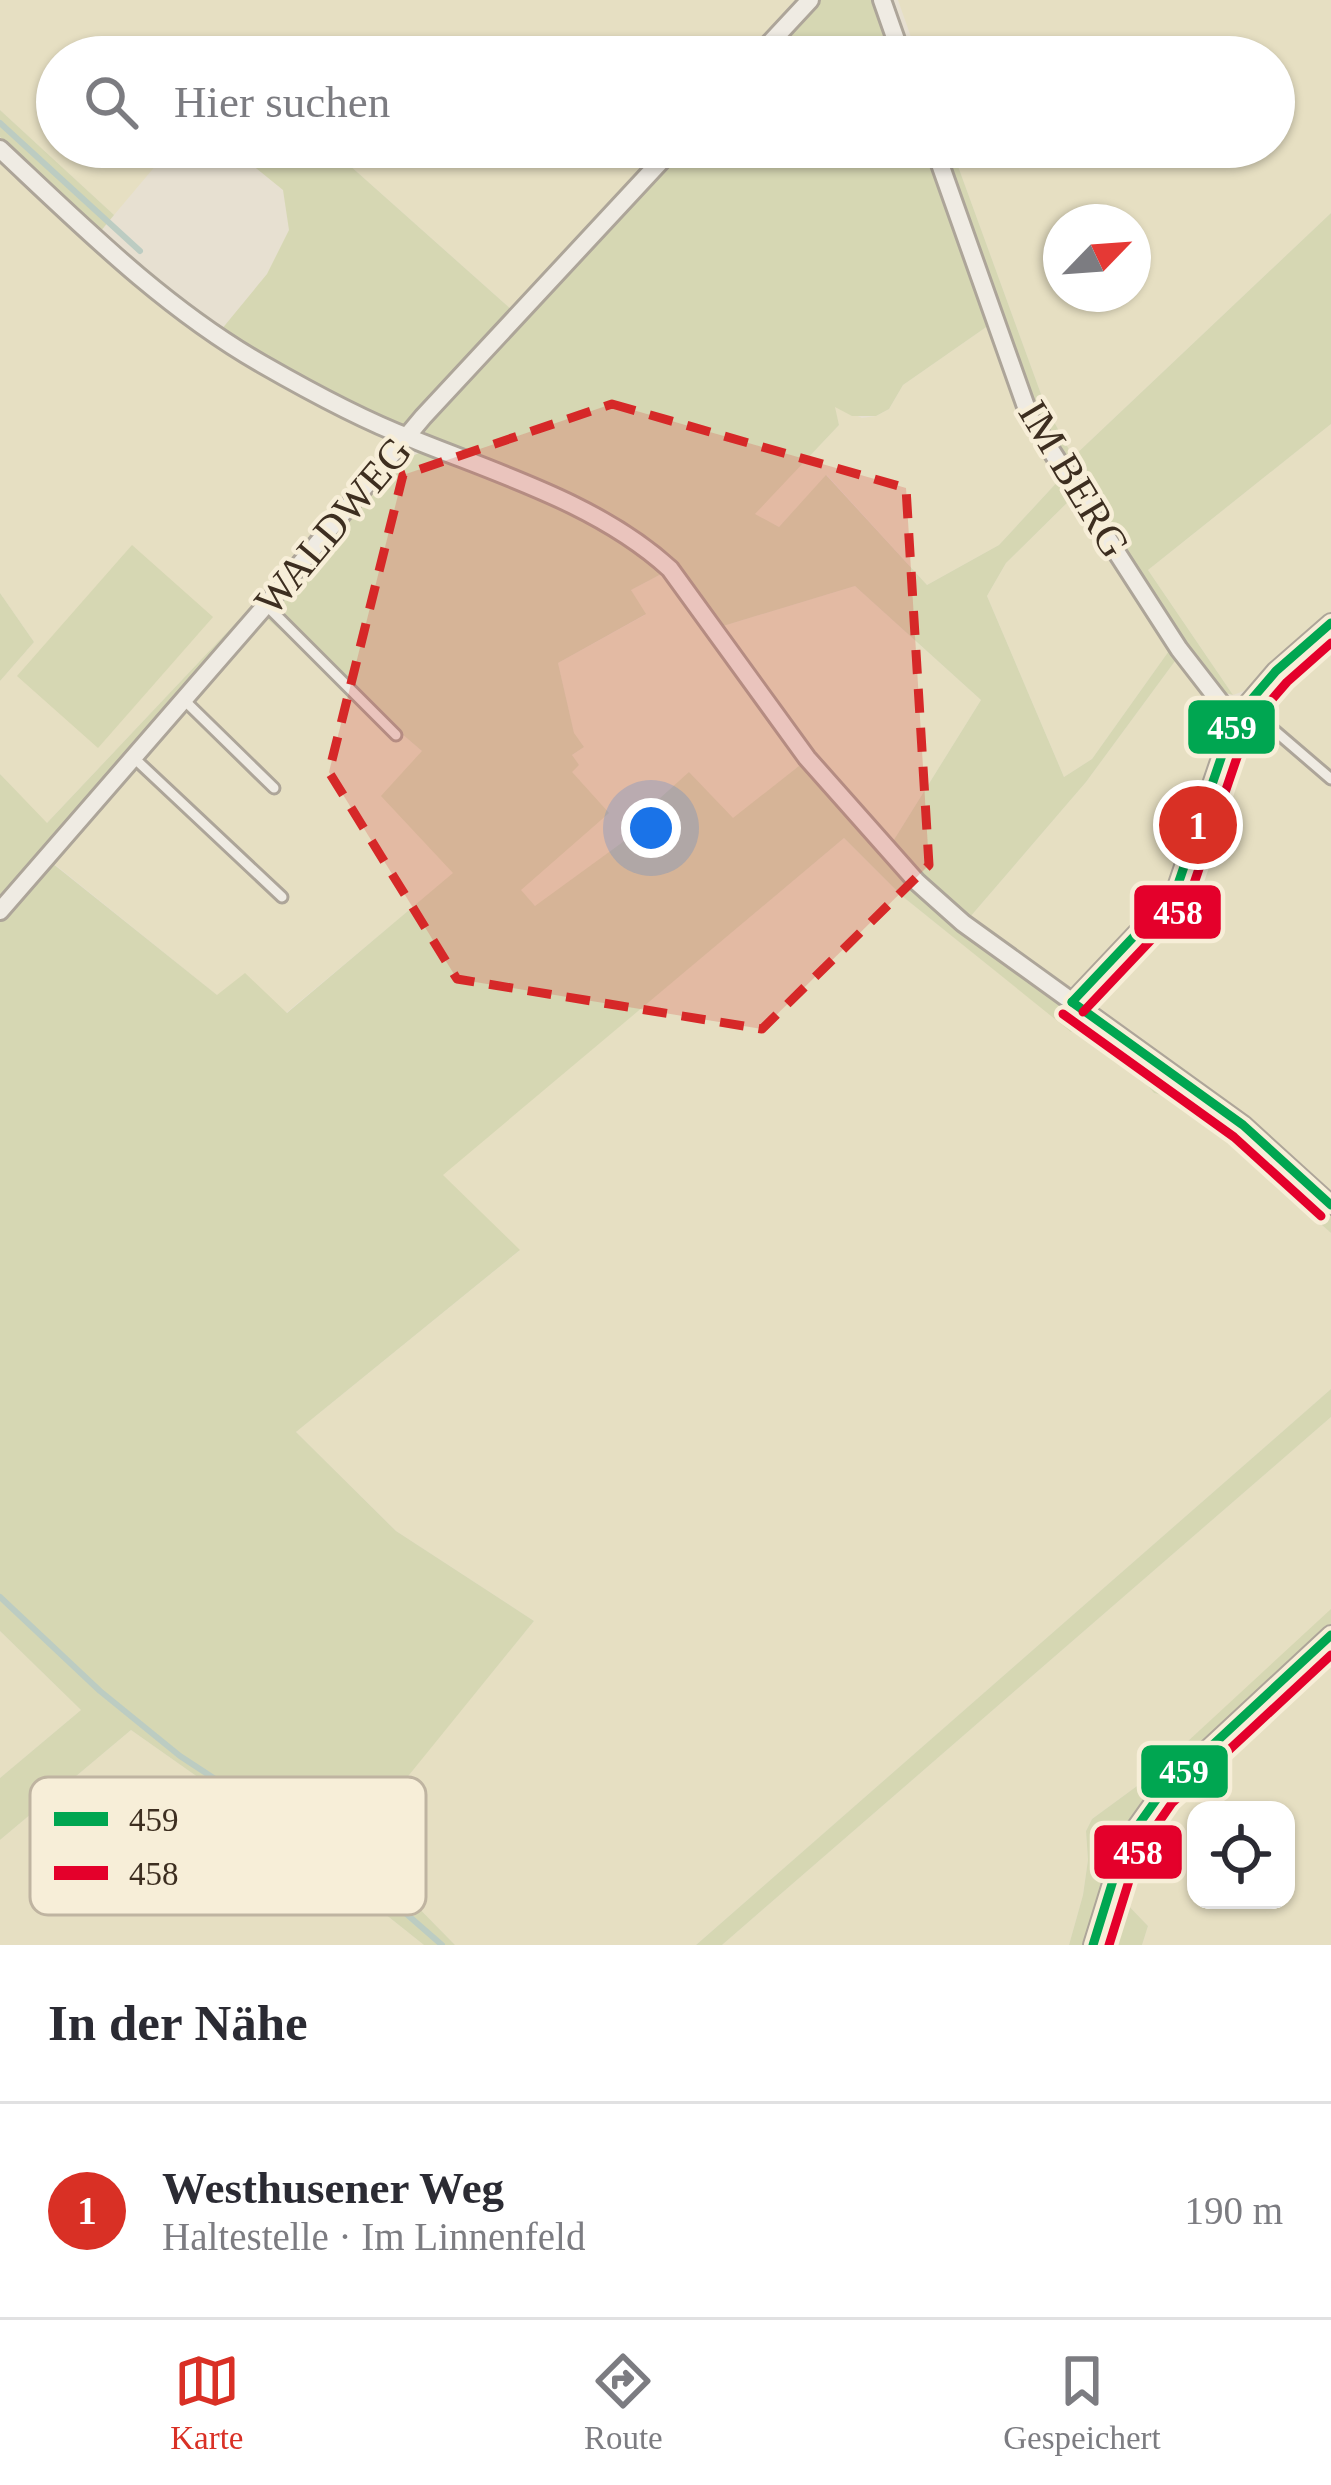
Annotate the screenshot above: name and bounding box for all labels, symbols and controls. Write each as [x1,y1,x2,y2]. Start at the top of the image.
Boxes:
search box [36,36,1295,168]
icon: search [78,69,144,135]
text: Hier suchen [174,77,390,127]
north arrow [1043,204,1151,312]
street label: IM BERG [1010,393,1138,565]
street label: WALDWEG [246,428,420,624]
line badge: 459 [1186,698,1277,756]
text: 459 [1207,710,1257,746]
pin: 1 [1159,780,1237,870]
your location [621,798,681,858]
line badge: 458 [1132,883,1223,941]
text: 458 [1153,895,1203,931]
line badge: 459 [1139,1743,1230,1800]
text: 459 [1159,1754,1209,1790]
legend [30,1777,426,1915]
map controls [1187,1801,1295,1909]
button: locate [1187,1801,1295,1909]
text: 459 [129,1802,179,1838]
line badge: 458 [1092,1823,1184,1881]
text: 458 [1113,1835,1163,1871]
text: 458 [129,1856,179,1892]
text: In der Nähe [48,1995,308,2051]
text: Westhusener Weg [162,2163,504,2213]
text: 1 [77,2189,97,2232]
text: 190 m [1184,2189,1283,2232]
text: Haltestelle · Im Linnenfeld [162,2215,585,2258]
tab: Karte [170,2348,244,2457]
tab: Route [584,2348,663,2457]
tab: Gespeichert [1003,2348,1161,2457]

